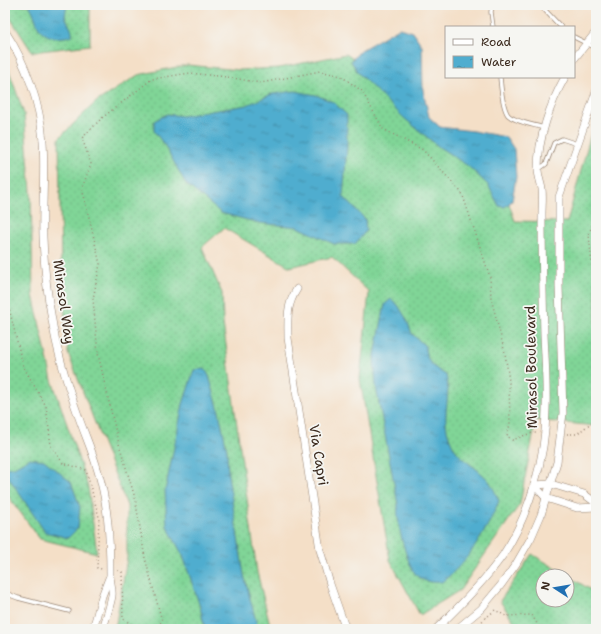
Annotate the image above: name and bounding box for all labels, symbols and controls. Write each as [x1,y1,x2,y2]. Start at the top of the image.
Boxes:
legend [445,26,575,78]
text: Road [481,34,512,50]
text: Water [481,54,517,70]
street label: Mirasol Way [49,259,79,345]
street label: Mirasol Boulevard [521,305,541,429]
street label: Via Capri [305,423,333,487]
north arrow [535,568,575,608]
text: N [537,580,554,592]

